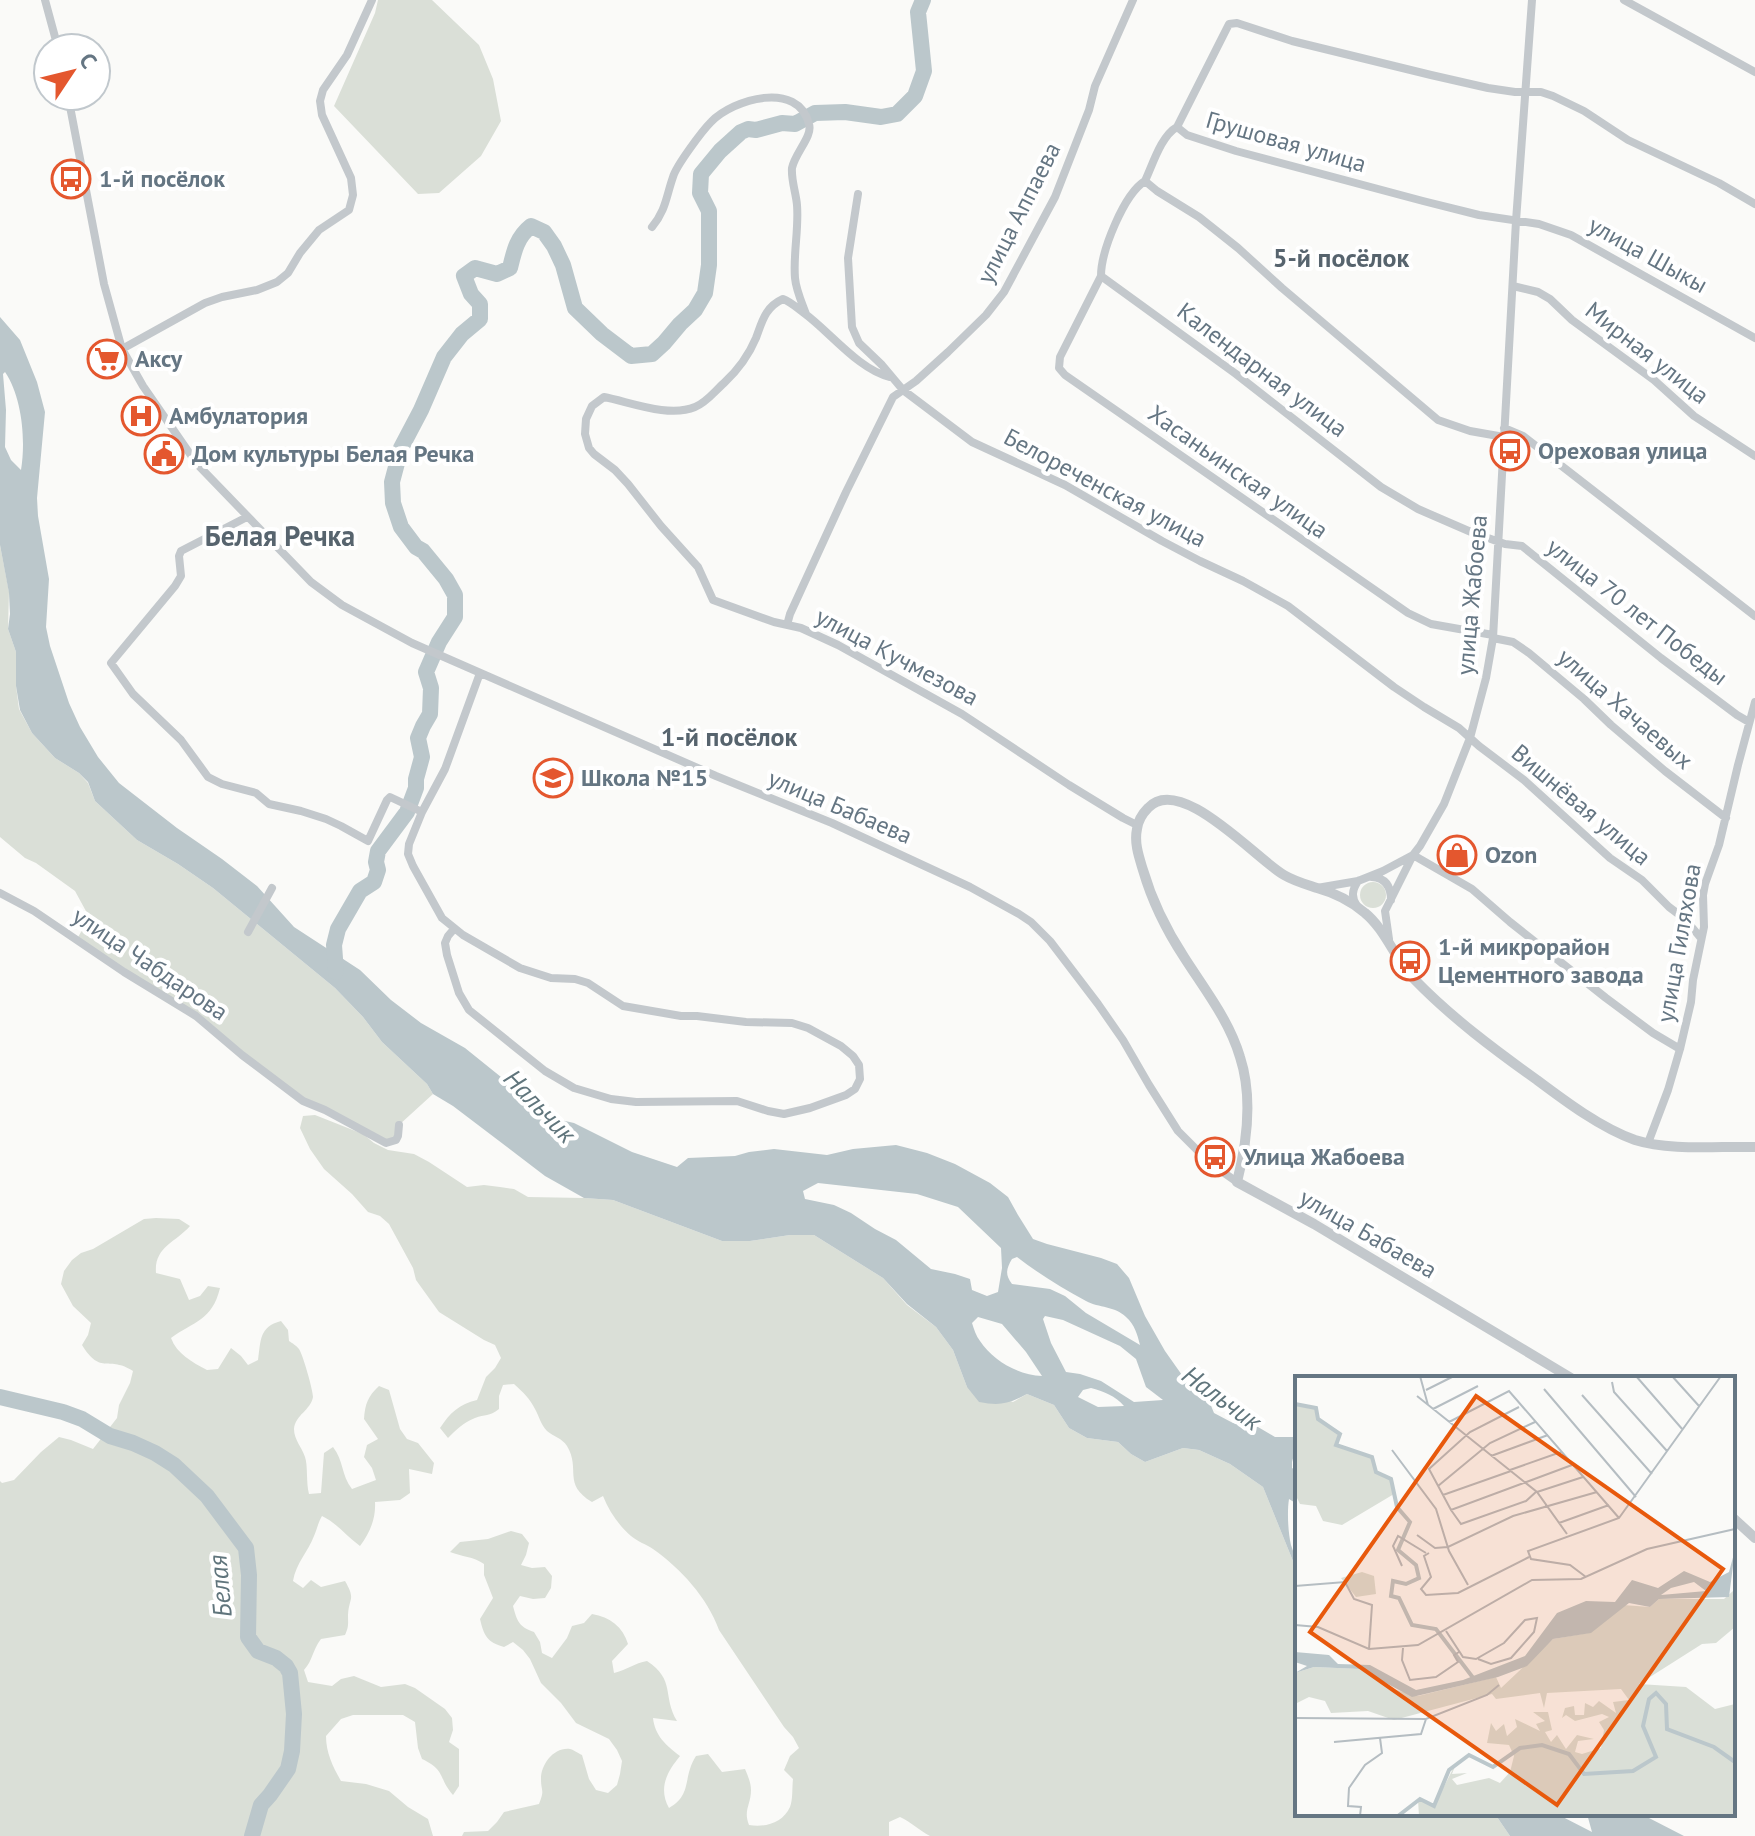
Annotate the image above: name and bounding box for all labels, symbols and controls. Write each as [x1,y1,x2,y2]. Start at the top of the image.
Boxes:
north arrow [32,32,112,112]
text: С [73,47,103,74]
street label: Грушовая улица [1202,104,1370,179]
street label: улица Аппаева [970,137,1067,289]
bus stop icon: 1-й посёлок [50,158,92,200]
place label: 1-й посёлок [99,163,225,194]
street label: улица Шыкы [1583,209,1713,300]
district label: 5-й посёлок [1273,241,1410,274]
street label: Календарная улица [1171,295,1354,444]
street label: Мирная улица [1579,295,1715,411]
supermarket icon: Аксу [86,338,128,380]
place label: Аксу [135,343,183,374]
hospital icon: Амбулатория [120,395,162,437]
street label: Хасаньинская улица [1142,398,1334,545]
place label: Амбулатория [169,400,308,431]
street label: Белореченская улица [999,421,1212,554]
bus stop icon: Ореховая улица [1489,430,1531,472]
public building icon: Дом культуры Белая Речка [143,433,185,475]
place label: Ореховая улица [1538,435,1708,466]
place label: Дом культуры Белая Речка [192,438,475,469]
street label: улица Жабоева [1449,514,1494,676]
district label: Белая Речка [205,517,355,554]
street label: улица 70 лет Победы [1540,531,1734,692]
street label: улица Кучмезова [810,601,984,713]
street label: улица Хачаевых [1551,641,1699,776]
district label: 1-й посёлок [661,720,798,753]
street label: Вишнёвая улица [1505,737,1657,872]
school or university icon: Школа №15 [532,757,574,799]
place label: Школа №15 [581,762,708,793]
street label: улица Бабаева [764,762,917,851]
shop icon: Ozon [1436,834,1478,876]
place label: Ozon [1485,839,1537,870]
street label: улица Гиляхова [1649,861,1708,1025]
street label: улица Чабдарова [66,900,234,1027]
place label: 1-й микрорайон Цементного завода [1438,931,1644,990]
bus stop icon: 1-й микрорайон Цементного завода [1389,940,1431,982]
water label: Нальчик [497,1062,584,1150]
bus stop icon: Улица Жабоева [1194,1136,1236,1178]
place label: Улица Жабоева [1242,1141,1405,1172]
street label: улица Бабаева [1294,1182,1442,1285]
water label: Нальчик [1176,1358,1269,1438]
inset map [1295,1376,1735,1816]
water label: Белая [200,1553,239,1619]

